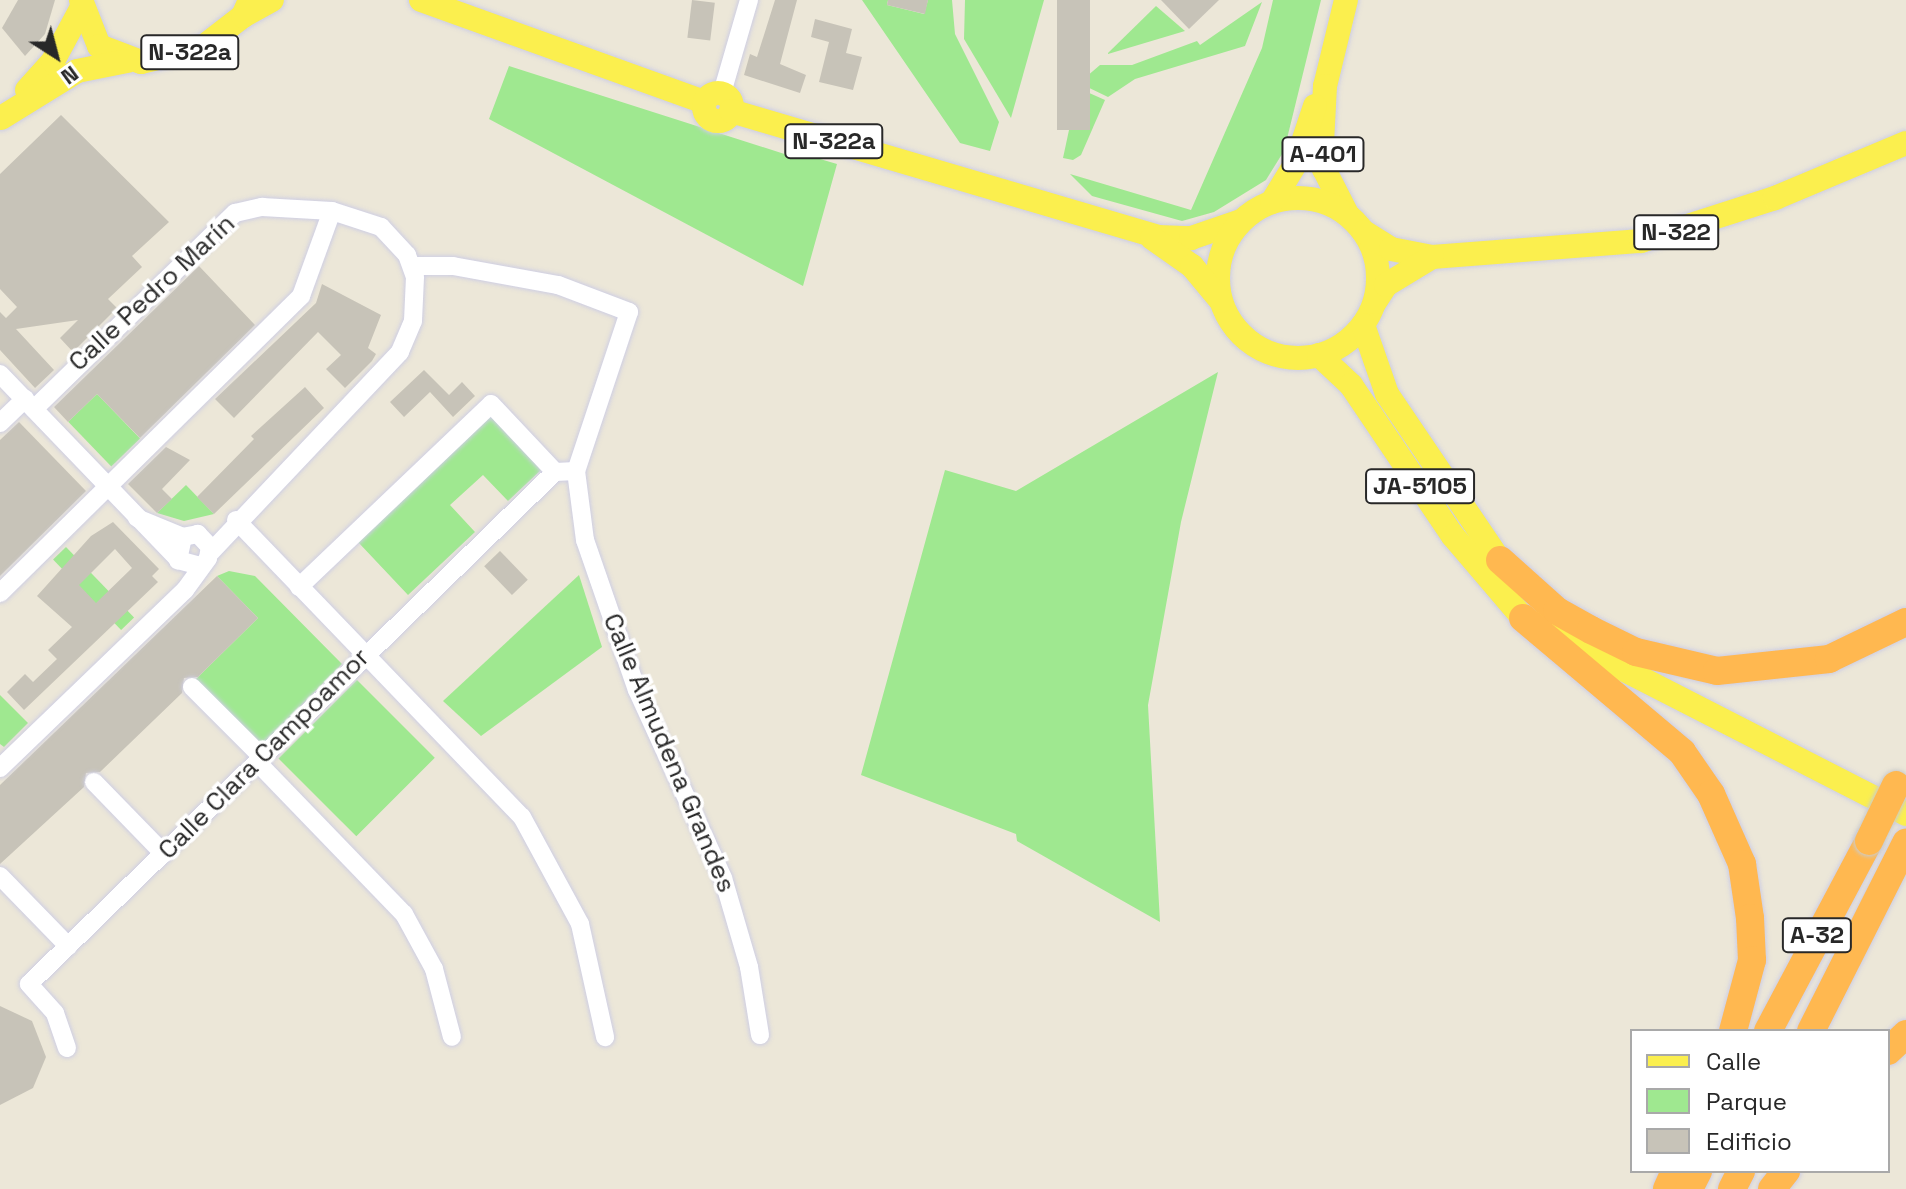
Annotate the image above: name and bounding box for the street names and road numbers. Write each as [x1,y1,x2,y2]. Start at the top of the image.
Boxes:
road number: N-322a [140,32,240,72]
road number: N-322a [784,121,884,161]
road number: A-401 [1281,134,1365,174]
street label: Calle Pedro Marín [63,208,241,378]
road number: N-322 [1632,212,1720,252]
road number: JA-5105 [1364,466,1476,506]
street label: Calle Almudena Grandes [596,609,742,897]
street label: Calle Clara Campoamor [152,642,376,866]
road number: A-32 [1781,915,1853,955]

